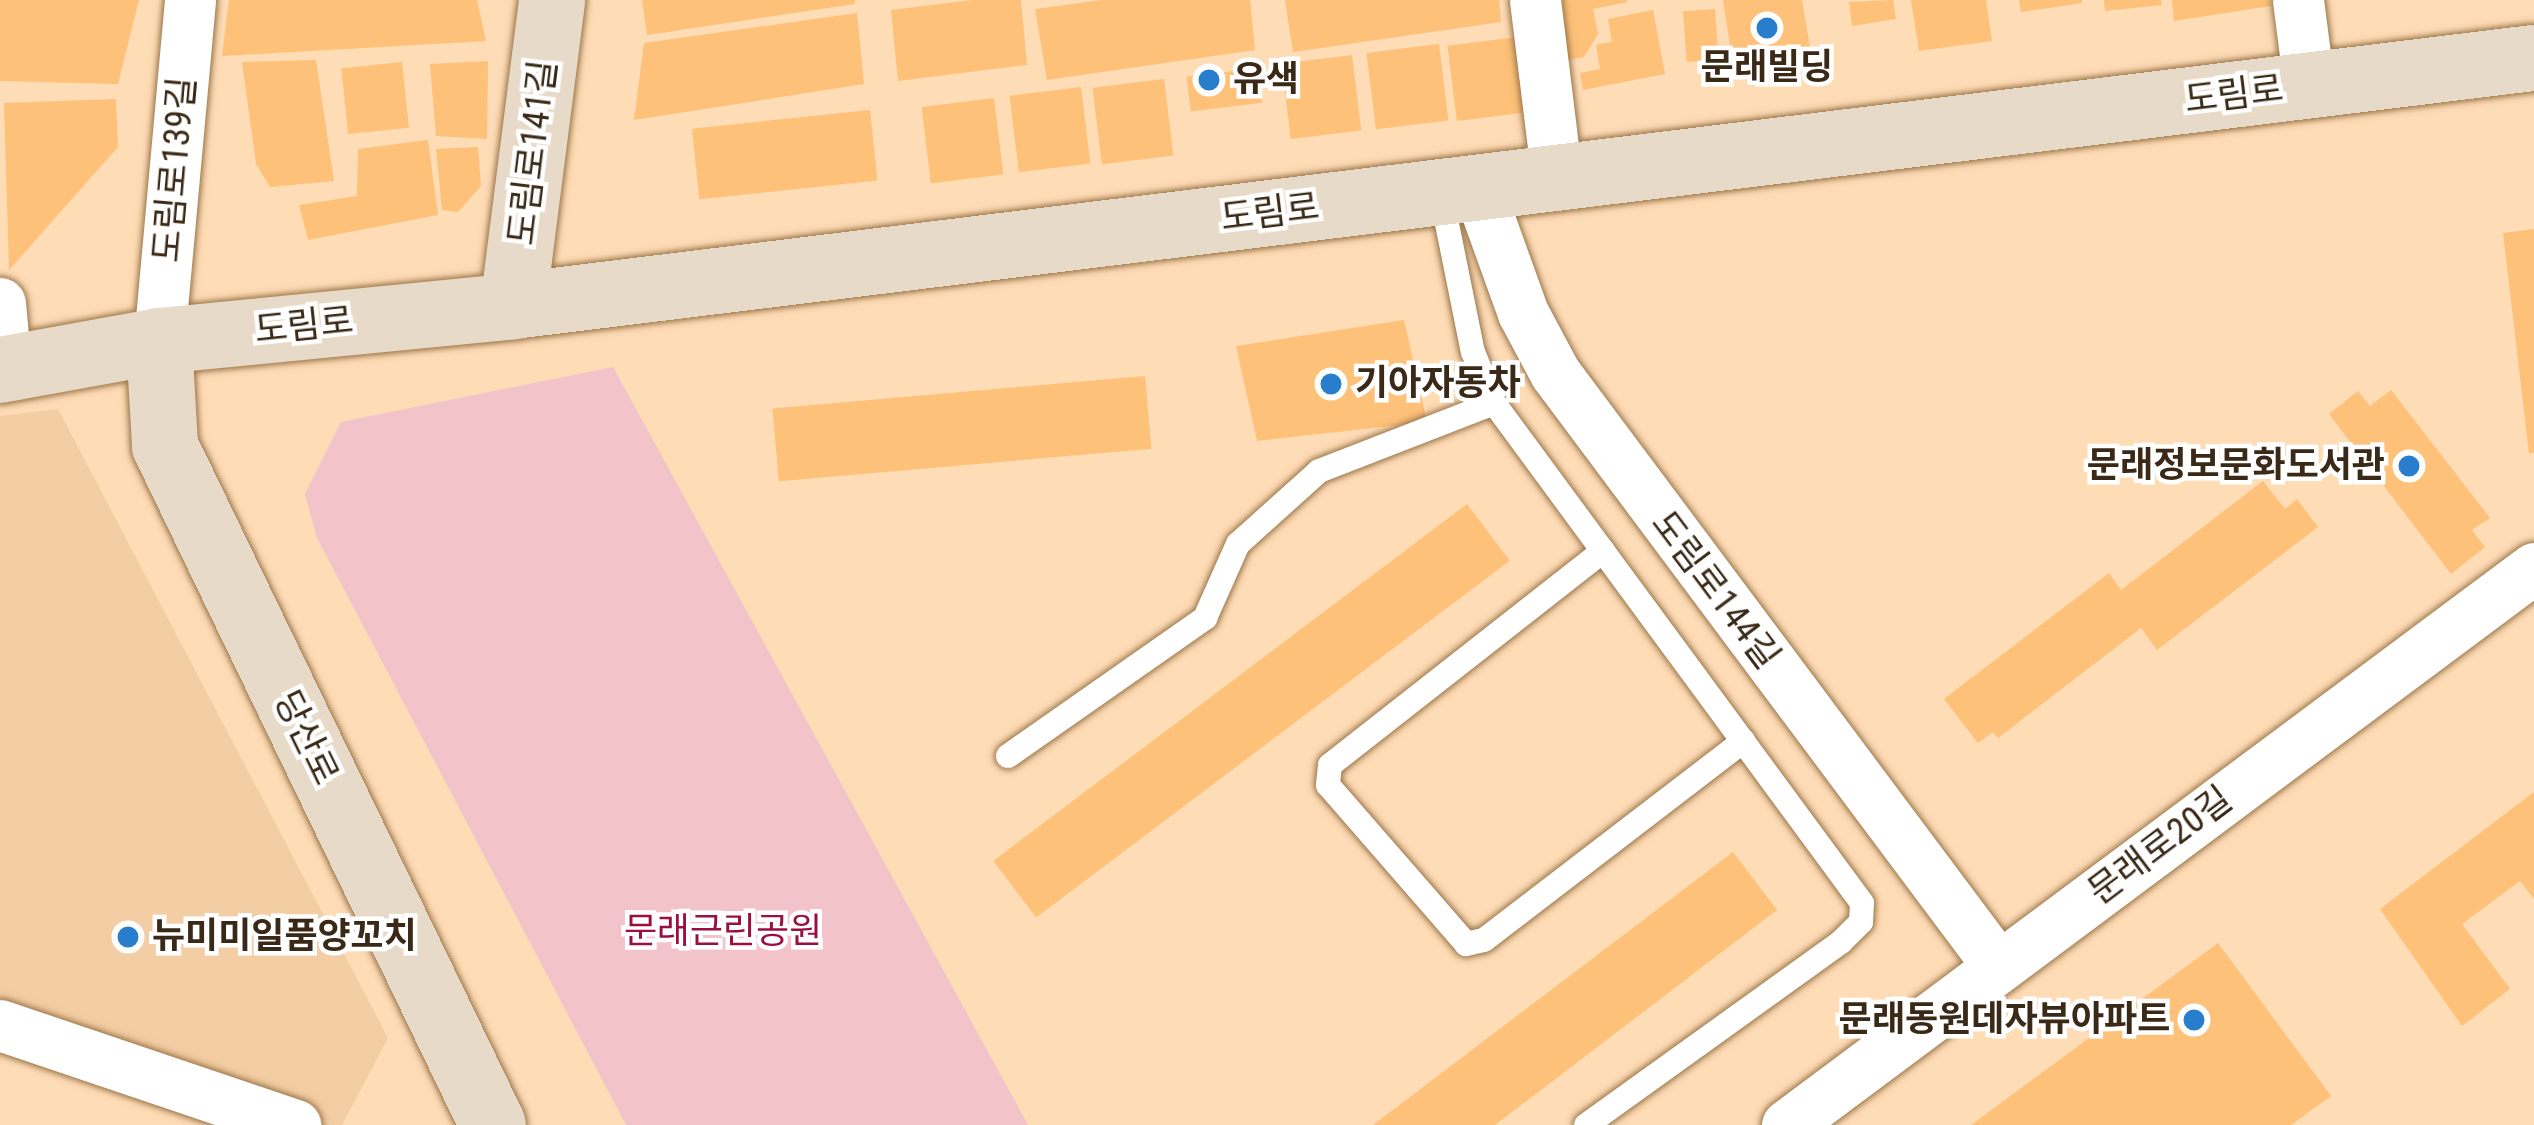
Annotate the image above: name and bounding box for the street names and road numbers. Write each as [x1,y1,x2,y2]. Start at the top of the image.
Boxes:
street label: 도림로141길 [500,58,566,248]
street label: 도림로 [2182,68,2286,122]
street label: 도림로139길 [145,76,205,264]
street label: 도림로 [1218,186,1322,240]
street label: 도림로 [252,299,356,353]
street label: 도림로144길 [1642,503,1788,677]
street label: 당산로 [265,684,347,792]
street label: 문래로20길 [2080,778,2240,914]

